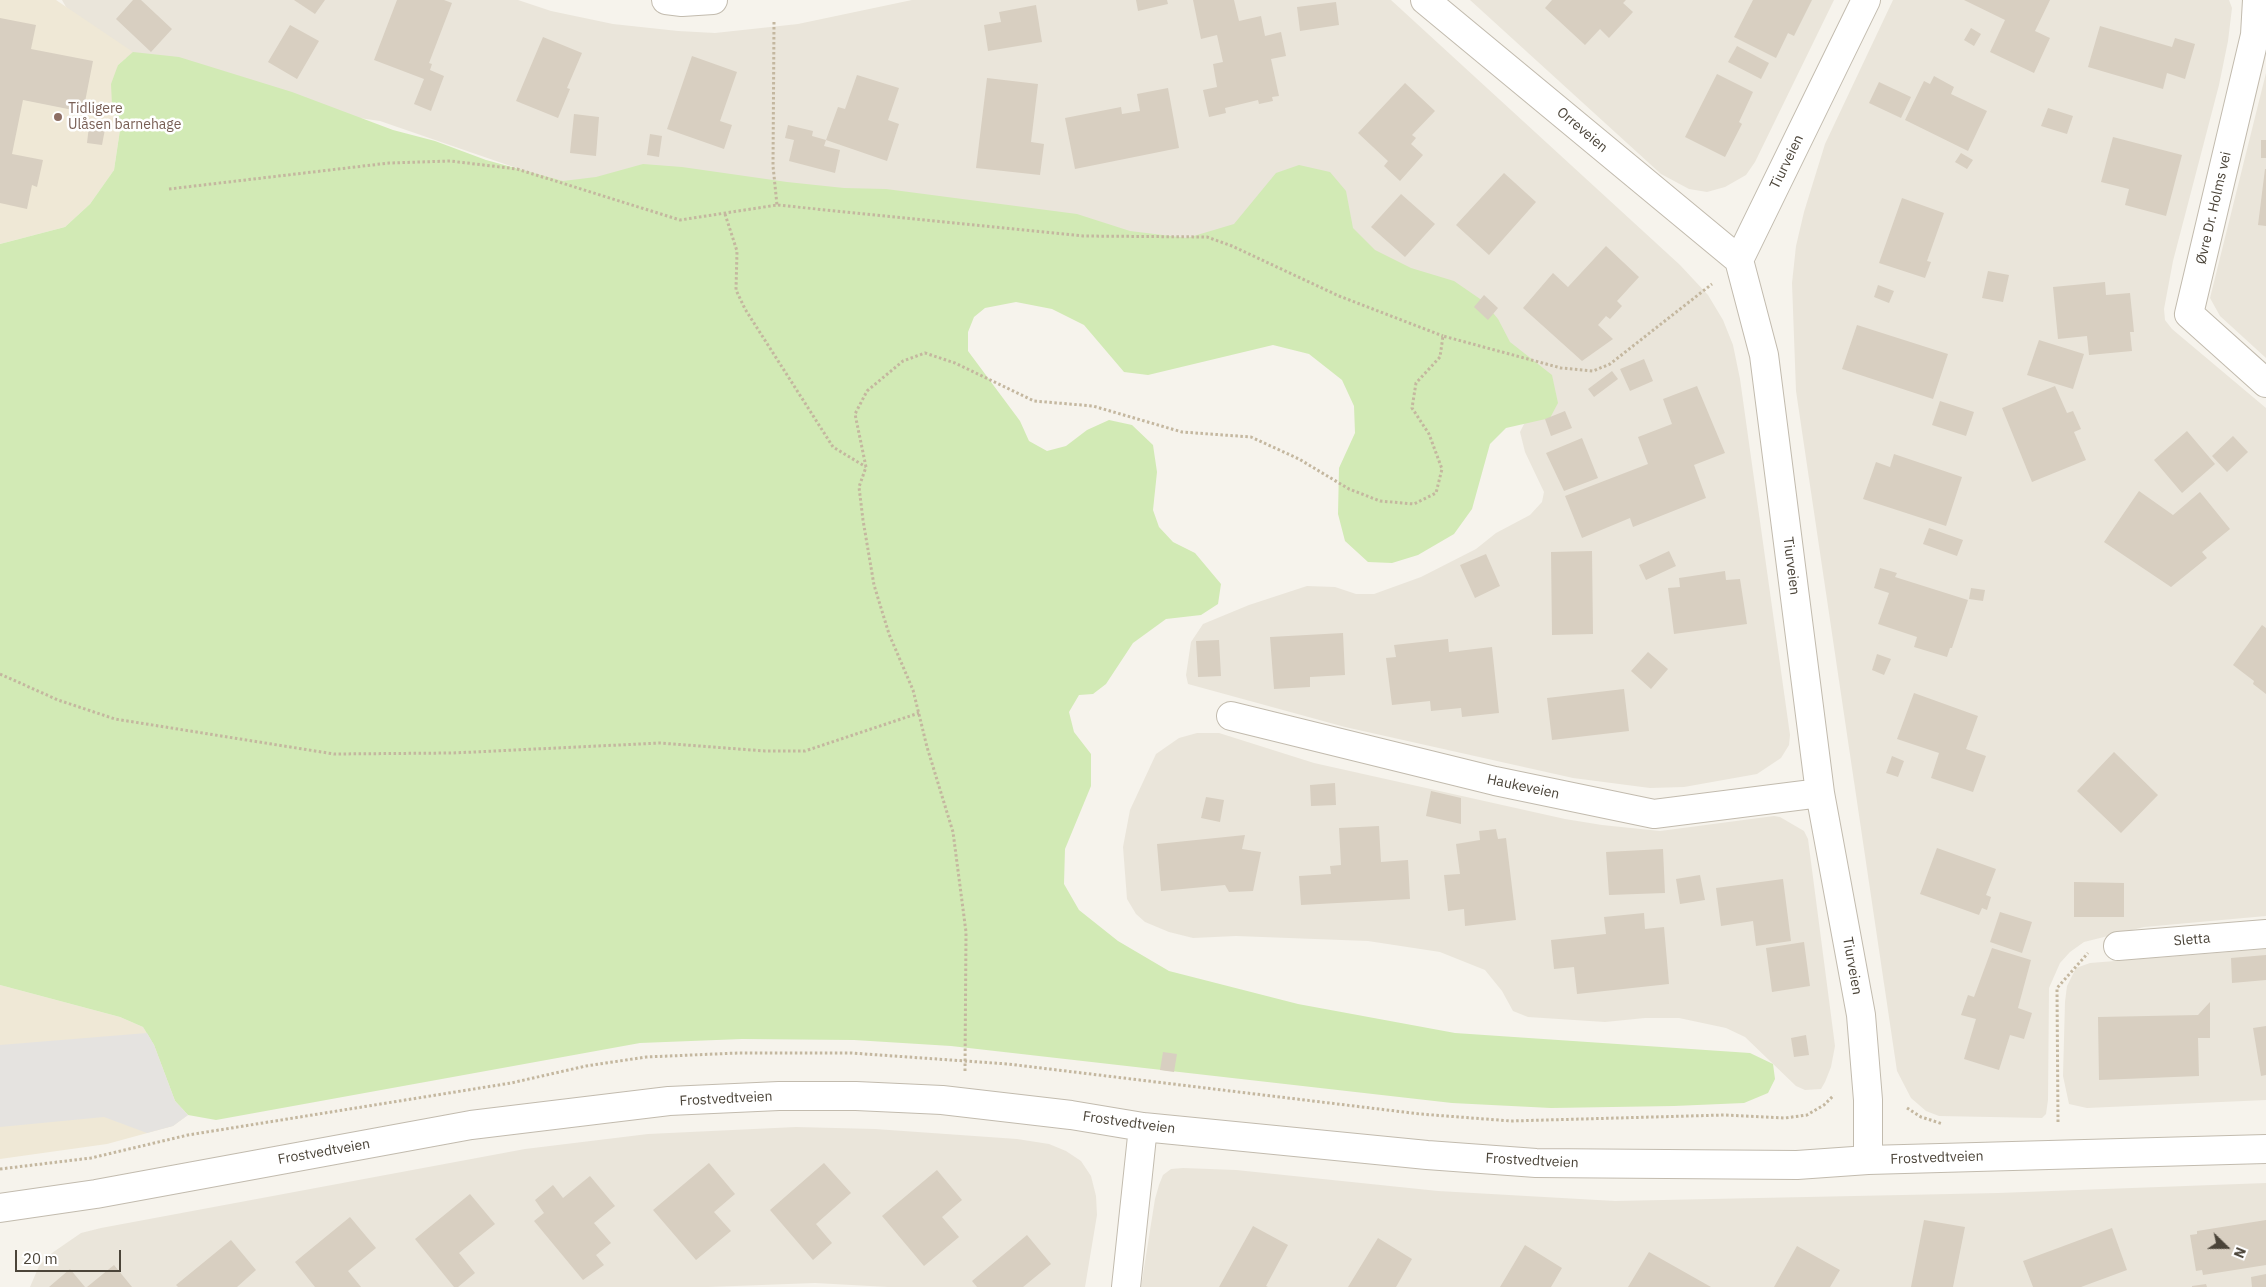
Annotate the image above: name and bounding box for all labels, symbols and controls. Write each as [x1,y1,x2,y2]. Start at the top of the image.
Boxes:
place label: Tidligere Ulåsen barnehage [68,101,181,134]
street label: Orreveien [1553,104,1611,156]
marker: Tidligere Ulåsen barnehage [52,111,64,123]
street label: Tiurveien [1767,132,1807,192]
street label: Øvre Dr. Holms vei [2193,150,2235,266]
street label: Tiurveien [1779,536,1803,596]
street label: Haukeveien [1485,771,1561,803]
street label: Sletta [2173,930,2211,950]
street label: Tiurveien [1839,936,1865,996]
street label: Frostvedtveien [679,1088,773,1110]
street label: Frostvedtveien [1082,1108,1176,1138]
street label: Frostvedtveien [277,1136,371,1168]
street label: Frostvedtveien [1890,1148,1984,1168]
street label: Frostvedtveien [1485,1150,1579,1172]
north arrow [2201,1222,2251,1272]
scale bar [18,1240,124,1272]
text: N [2230,1245,2250,1261]
text: 20 m [23,1249,58,1268]

